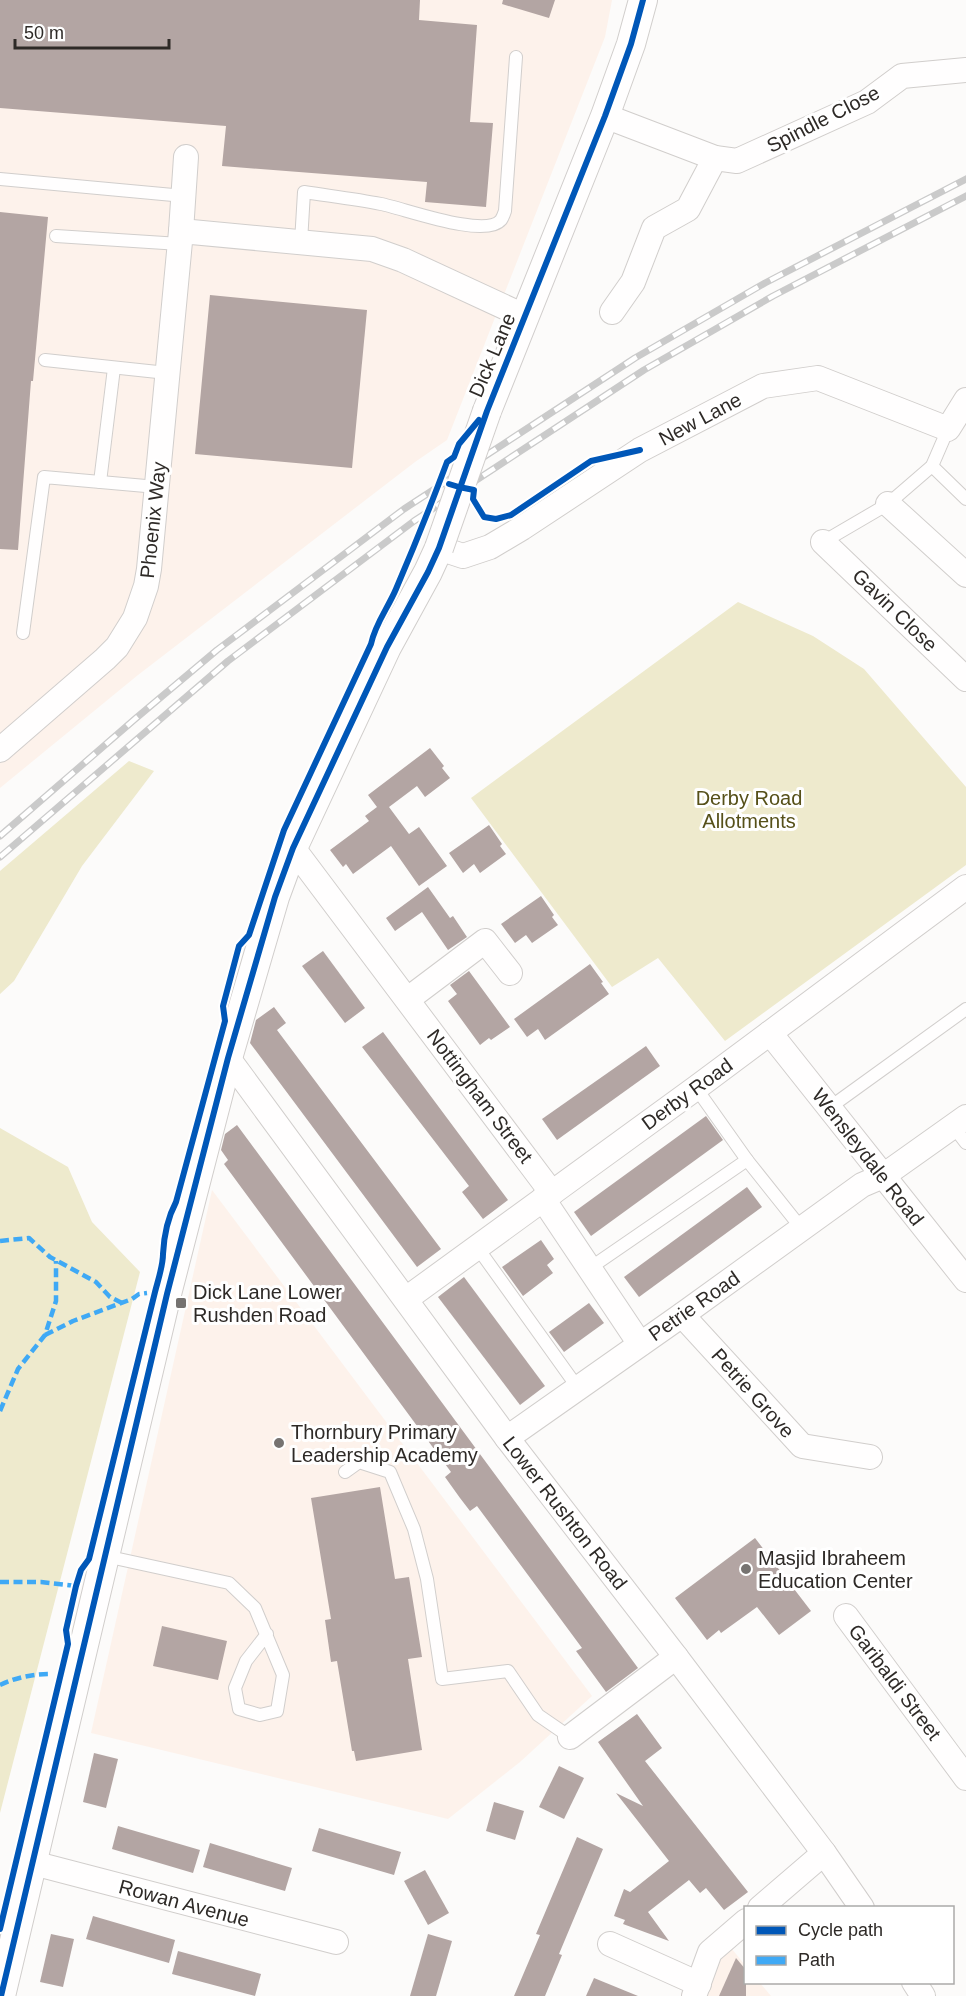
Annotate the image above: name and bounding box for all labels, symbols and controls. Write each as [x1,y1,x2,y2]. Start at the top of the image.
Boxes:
scale bar [15,12,170,50]
text: 50 m [24,23,64,43]
street label: Spindle Close [763,81,883,157]
street label: Dick Lane [464,310,520,400]
street label: New Lane [655,388,745,450]
street label: Phoenix Way [136,461,170,579]
street label: Gavin Close [848,564,942,656]
park label: Derby Road Allotments [696,787,802,832]
street label: Nottingham Street [423,1025,538,1167]
street label: Derby Road [637,1054,737,1134]
street label: Wensleydale Road [808,1084,928,1230]
street label: Petrie Road [644,1267,744,1345]
place label: Dick Lane Lower Rushden Road [193,1281,342,1326]
marker: Dick Lane Lower Rushden Road [174,1296,188,1310]
street label: Petrie Grove [707,1344,799,1442]
place label: Thornbury Primary Leadership Academy [291,1421,478,1466]
street label: Lower Rushton Road [498,1432,632,1594]
marker: Thornbury Primary Leadership Academy [272,1436,286,1450]
place label: Masjid Ibraheem Education Center [758,1547,913,1592]
marker: Masjid Ibraheem Education Center [739,1562,753,1576]
street label: Garibaldi Street [844,1620,946,1744]
street label: Rowan Avenue [116,1875,252,1931]
legend [744,1906,954,1984]
text: Cycle path [798,1920,883,1940]
text: Path [798,1950,835,1970]

